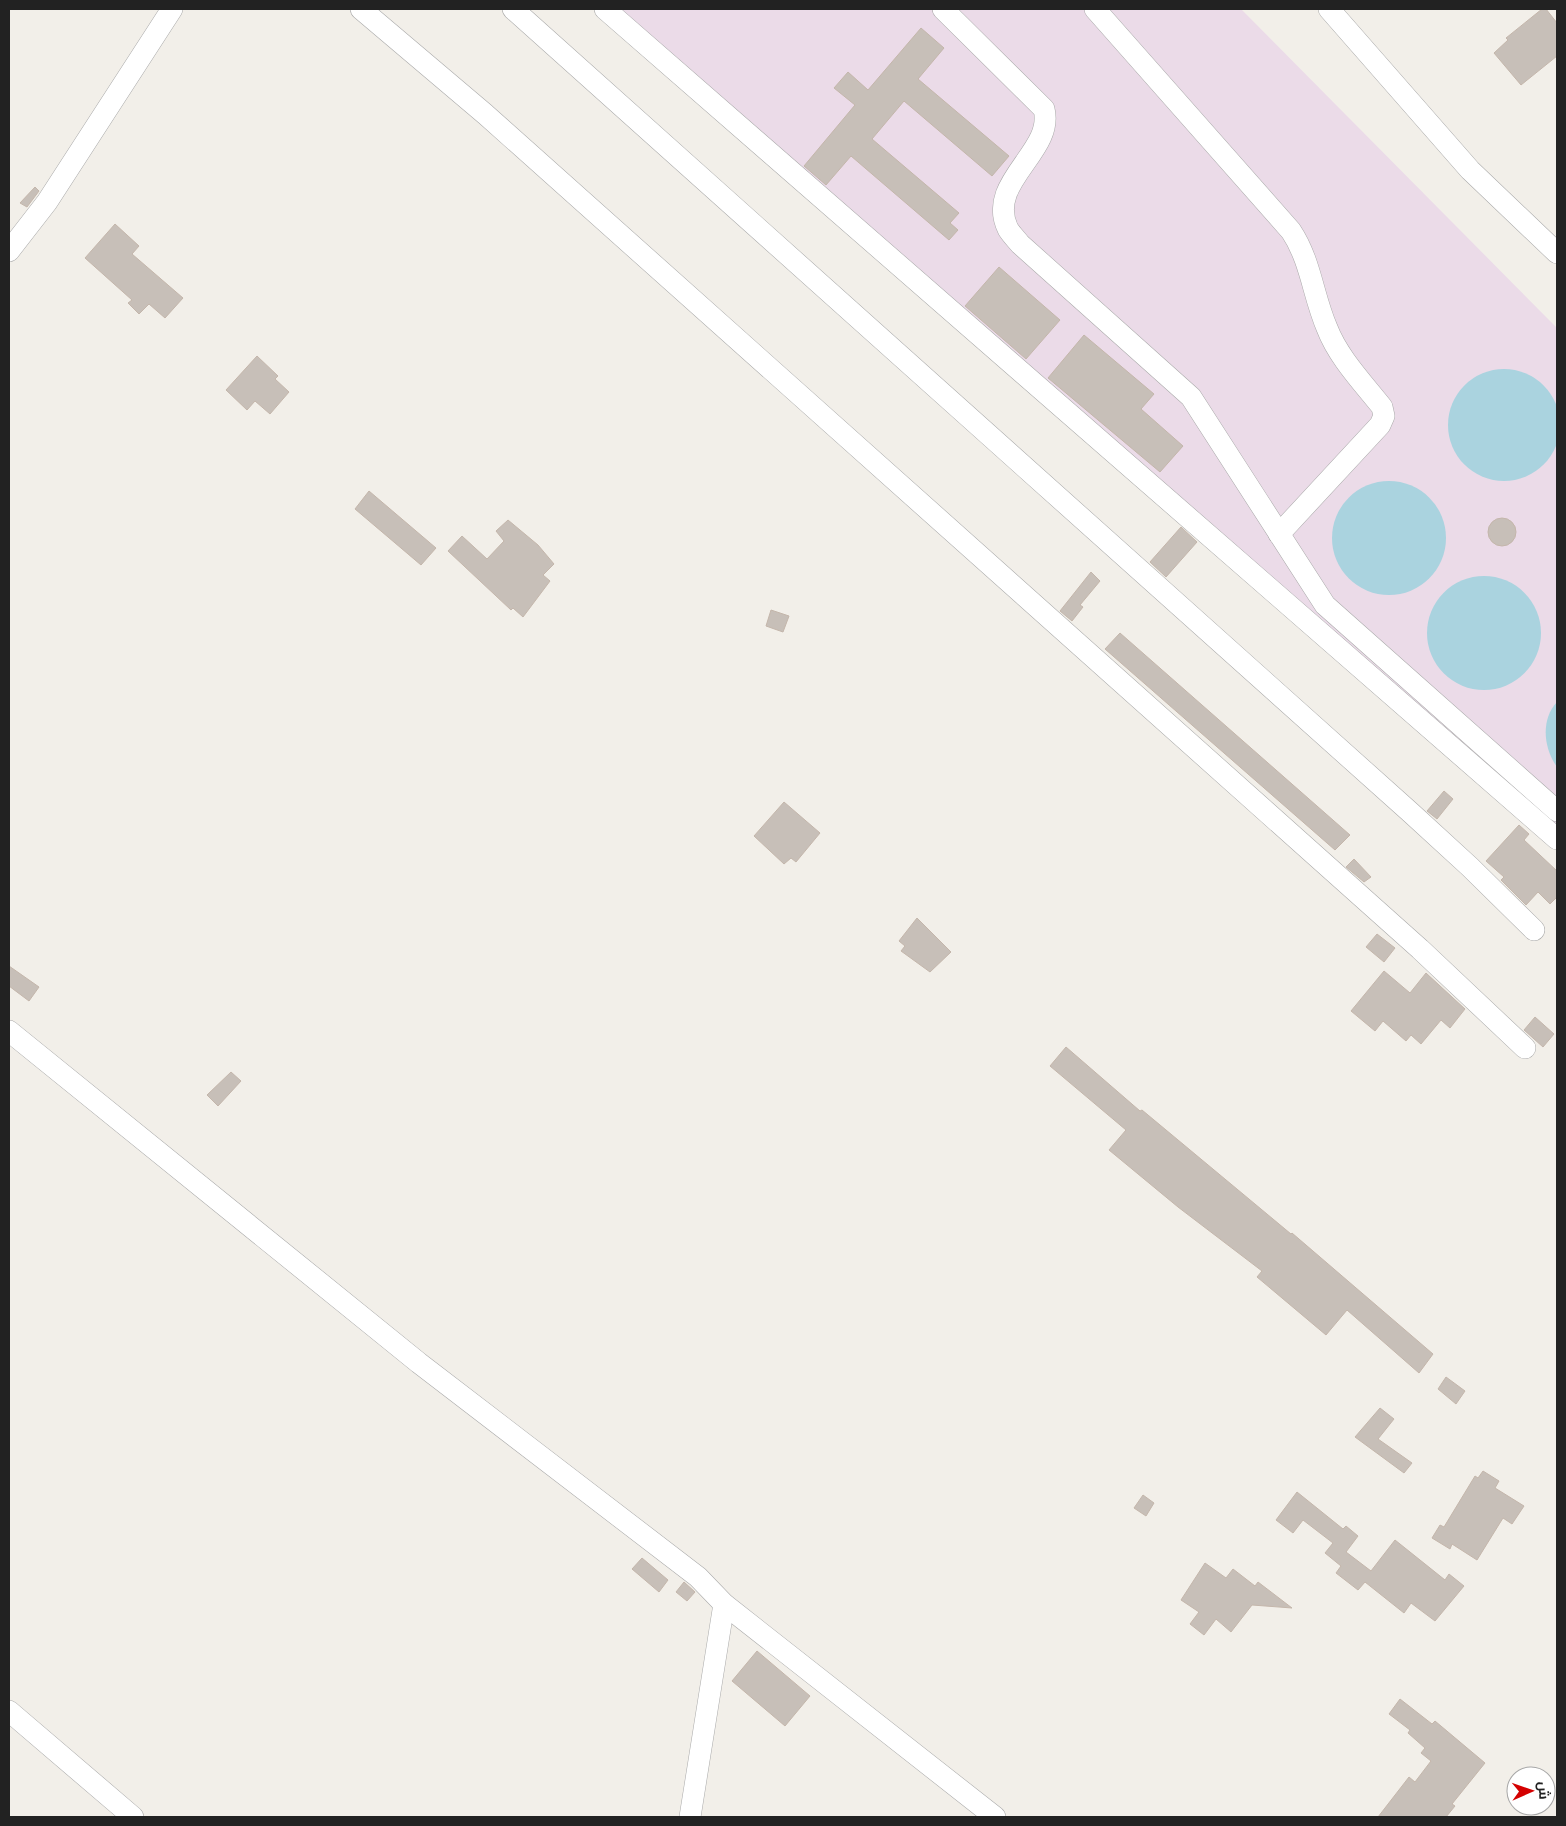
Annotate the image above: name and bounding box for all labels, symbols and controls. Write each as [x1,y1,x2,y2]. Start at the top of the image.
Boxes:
north arrow [1506,1766,1556,1816]
text: ش [1535,1781,1553,1800]

